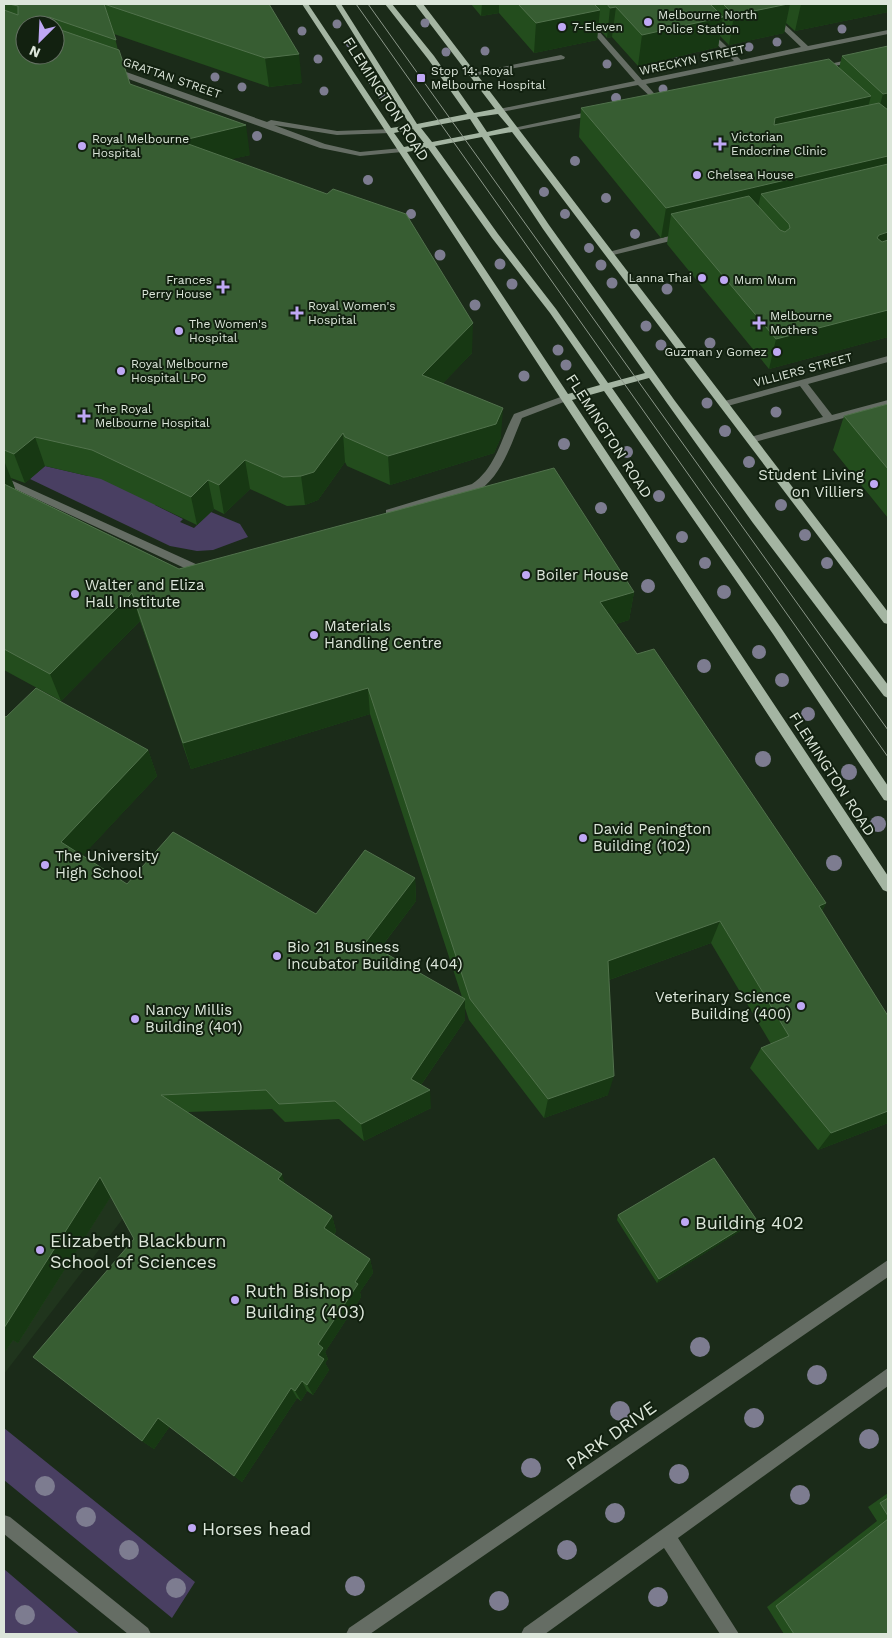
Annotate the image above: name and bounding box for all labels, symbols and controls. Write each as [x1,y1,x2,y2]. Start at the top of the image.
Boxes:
place label: Melbourne North Police Station [658,8,757,36]
north arrow [15,15,65,65]
marker: Melbourne North Police Station [642,16,654,28]
place label: 7-Eleven [572,20,623,34]
marker: 7-Eleven [556,21,568,33]
street label: FLEMINGTON ROAD [339,34,433,164]
text: N [27,42,43,61]
street label: WRECKYN STREET [638,42,746,78]
street label: GRATTAN STREET [121,55,223,101]
place label: Stop 14: Royal Melbourne Hospital [431,64,546,92]
marker: Stop 14: Royal Melbourne Hospital [415,72,427,84]
place label: Victorian Endocrine Clinic [731,130,827,158]
place label: Royal Melbourne Hospital [92,132,189,160]
marker: Victorian Endocrine Clinic [713,137,727,151]
marker: Royal Melbourne Hospital [76,140,88,152]
place label: Chelsea House [707,168,794,182]
marker: Chelsea House [691,169,703,181]
place label: Lanna Thai [628,271,692,285]
marker: Lanna Thai [696,272,708,284]
place label: Frances Perry House [142,273,212,301]
place label: Mum Mum [734,273,796,287]
marker: Mum Mum [718,274,730,286]
marker: Frances Perry House [216,280,230,294]
place label: Royal Women's Hospital [308,299,395,327]
marker: Royal Women's Hospital [290,306,304,320]
place label: Melbourne Mothers [770,309,832,337]
marker: Melbourne Mothers [752,316,766,330]
place label: The Women's Hospital [189,317,267,345]
marker: The Women's Hospital [173,325,185,337]
place label: Guzman y Gomez [664,345,767,359]
marker: Guzman y Gomez [771,346,783,358]
street label: VILLIERS STREET [752,350,854,390]
place label: Royal Melbourne Hospital LPO [131,357,228,385]
marker: Royal Melbourne Hospital LPO [115,365,127,377]
street label: FLEMINGTON ROAD [562,371,656,501]
place label: The Royal Melbourne Hospital [95,402,210,430]
marker: The Royal Melbourne Hospital [77,409,91,423]
place label: Student Living on Villiers [758,466,864,501]
marker: Student Living on Villiers [868,478,880,490]
place label: Boiler House [536,566,629,584]
marker: Boiler House [520,569,532,581]
place label: Walter and Eliza Hall Institute [85,576,205,611]
marker: Walter and Eliza Hall Institute [69,588,81,600]
place label: Materials Handling Centre [324,617,442,652]
marker: Materials Handling Centre [308,629,320,641]
street label: FLEMINGTON ROAD [785,709,879,839]
place label: David Penington Building (102) [593,820,711,855]
marker: David Penington Building (102) [577,832,589,844]
place label: The University High School [55,847,159,882]
marker: The University High School [39,859,51,871]
place label: Bio 21 Business Incubator Building (404) [287,938,463,973]
marker: Bio 21 Business Incubator Building (404) [271,950,283,962]
place label: Veterinary Science Building (400) [655,988,791,1023]
marker: Veterinary Science Building (400) [795,1000,807,1012]
place label: Nancy Millis Building (401) [145,1001,243,1036]
marker: Nancy Millis Building (401) [129,1013,141,1025]
place label: Building 402 [695,1212,804,1233]
marker: Building 402 [679,1216,691,1228]
place label: Elizabeth Blackburn School of Sciences [50,1230,226,1272]
marker: Elizabeth Blackburn School of Sciences [34,1244,46,1256]
place label: Ruth Bishop Building (403) [245,1280,365,1322]
marker: Ruth Bishop Building (403) [229,1294,241,1306]
street label: PARK DRIVE [562,1396,660,1474]
place label: Horses head [202,1518,311,1539]
marker: Horses head [186,1522,198,1534]

